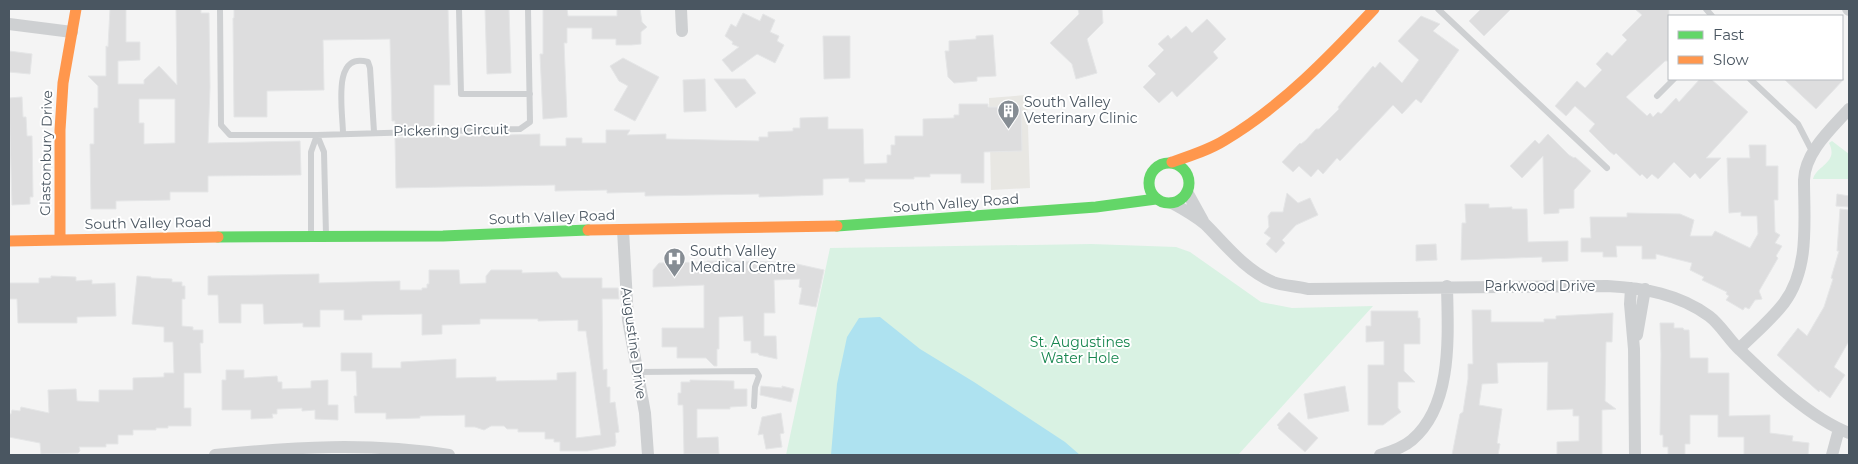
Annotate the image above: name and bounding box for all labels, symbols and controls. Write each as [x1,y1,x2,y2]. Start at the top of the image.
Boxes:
legend [1668,15,1843,80]
text: Fast [1713,25,1744,44]
text: Slow [1713,50,1749,69]
street label: Glastonbury Drive [36,90,56,216]
place label: South Valley Veterinary Clinic [1024,93,1138,127]
building icon: South Valley Veterinary Clinic [996,98,1020,129]
street label: Pickering Circuit [393,120,509,140]
street label: South Valley Road [892,190,1020,216]
street label: South Valley Road [488,206,616,228]
street label: South Valley Road [85,213,211,233]
place label: South Valley Medical Centre [690,242,796,276]
hospital icon: South Valley Medical Centre [662,247,686,278]
street label: Parkwood Drive [1484,277,1596,295]
street label: Augustine Drive [617,286,651,400]
park label: St. Augustines Water Hole [1030,333,1130,367]

